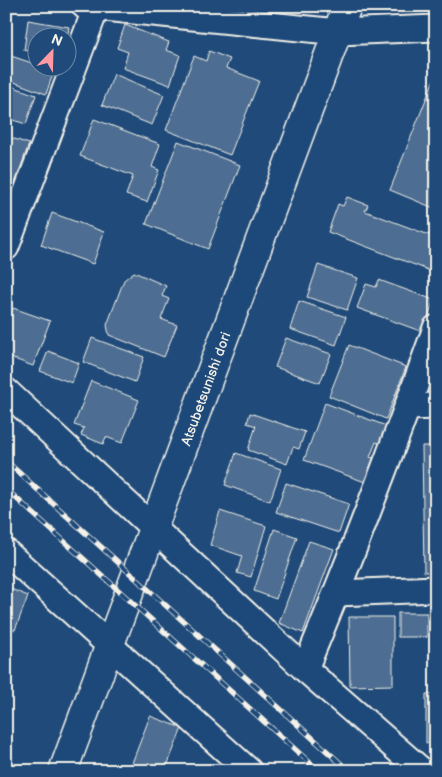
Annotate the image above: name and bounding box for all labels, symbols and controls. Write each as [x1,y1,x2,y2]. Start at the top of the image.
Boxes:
north arrow [28,28,78,78]
text: N [49,31,65,50]
street label: Atsubetsunishi dori [178,330,234,448]

